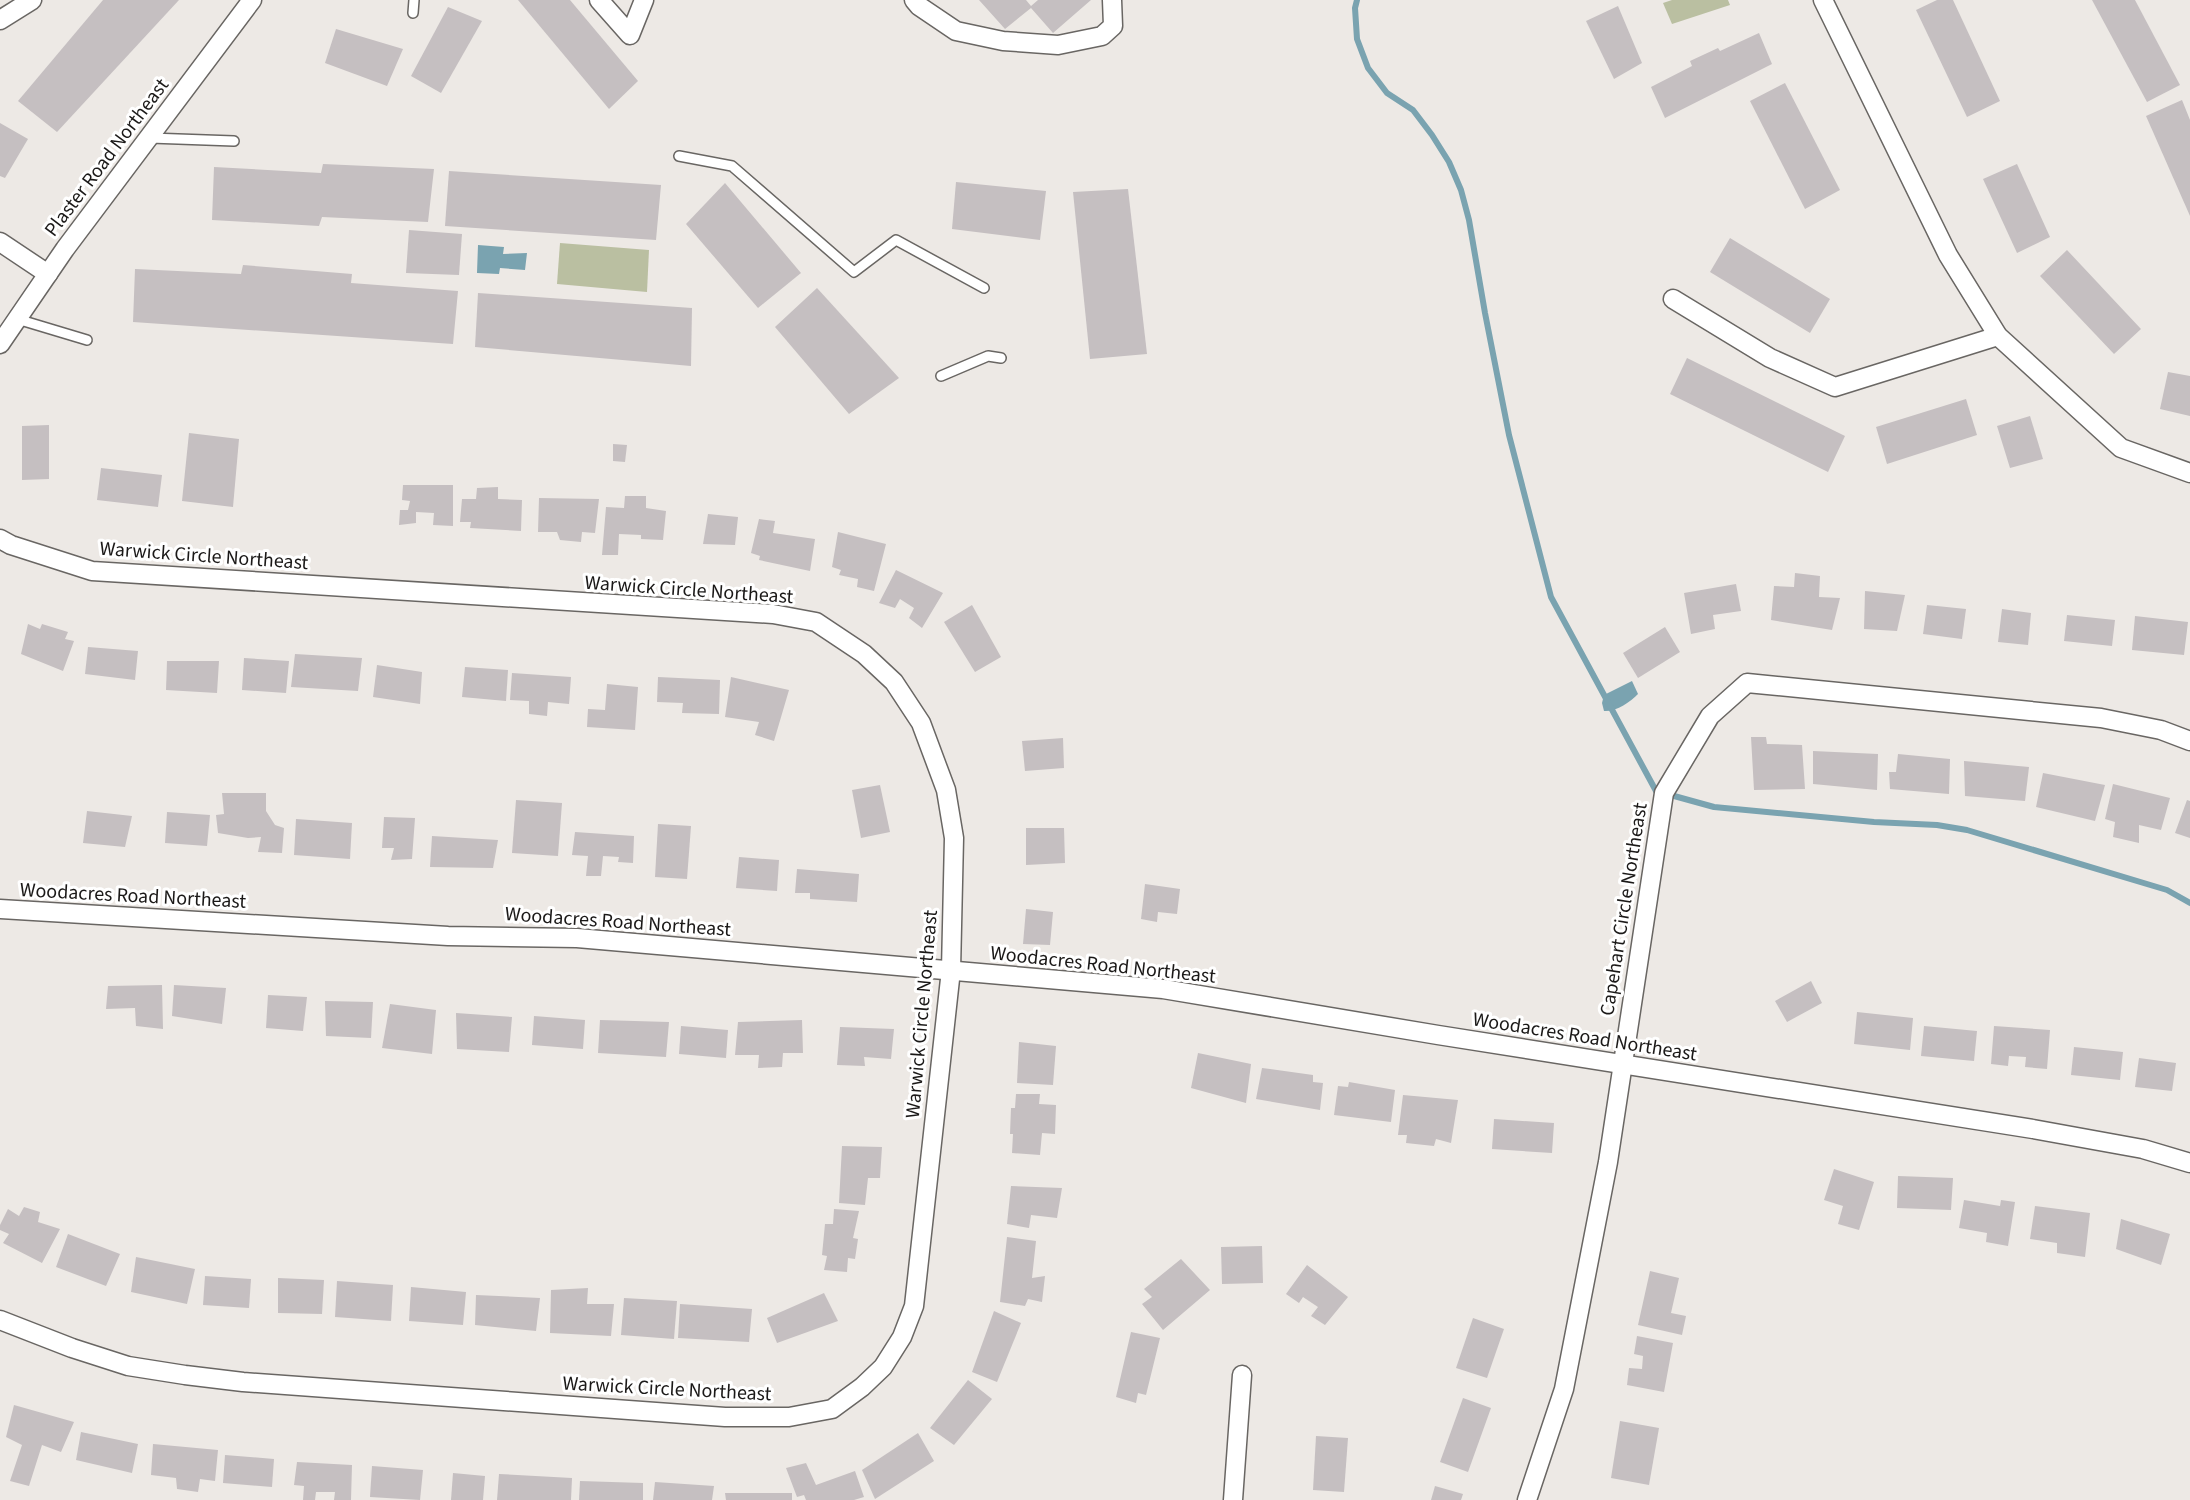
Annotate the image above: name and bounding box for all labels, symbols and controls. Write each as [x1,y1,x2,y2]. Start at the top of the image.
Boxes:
street label: Plaster Road Northeast [38,72,176,243]
street label: Warwick Circle Northeast [99,535,309,577]
street label: Warwick Circle Northeast [584,569,794,611]
street label: Capehart Circle Northeast [1593,800,1655,1018]
street label: Woodacres Road Northeast [19,876,247,916]
street label: Woodacres Road Northeast [504,900,732,944]
street label: Warwick Circle Northeast [899,908,945,1119]
street label: Woodacres Road Northeast [989,939,1217,991]
street label: Woodacres Road Northeast [1471,1005,1699,1069]
street label: Warwick Circle Northeast [562,1370,772,1408]

